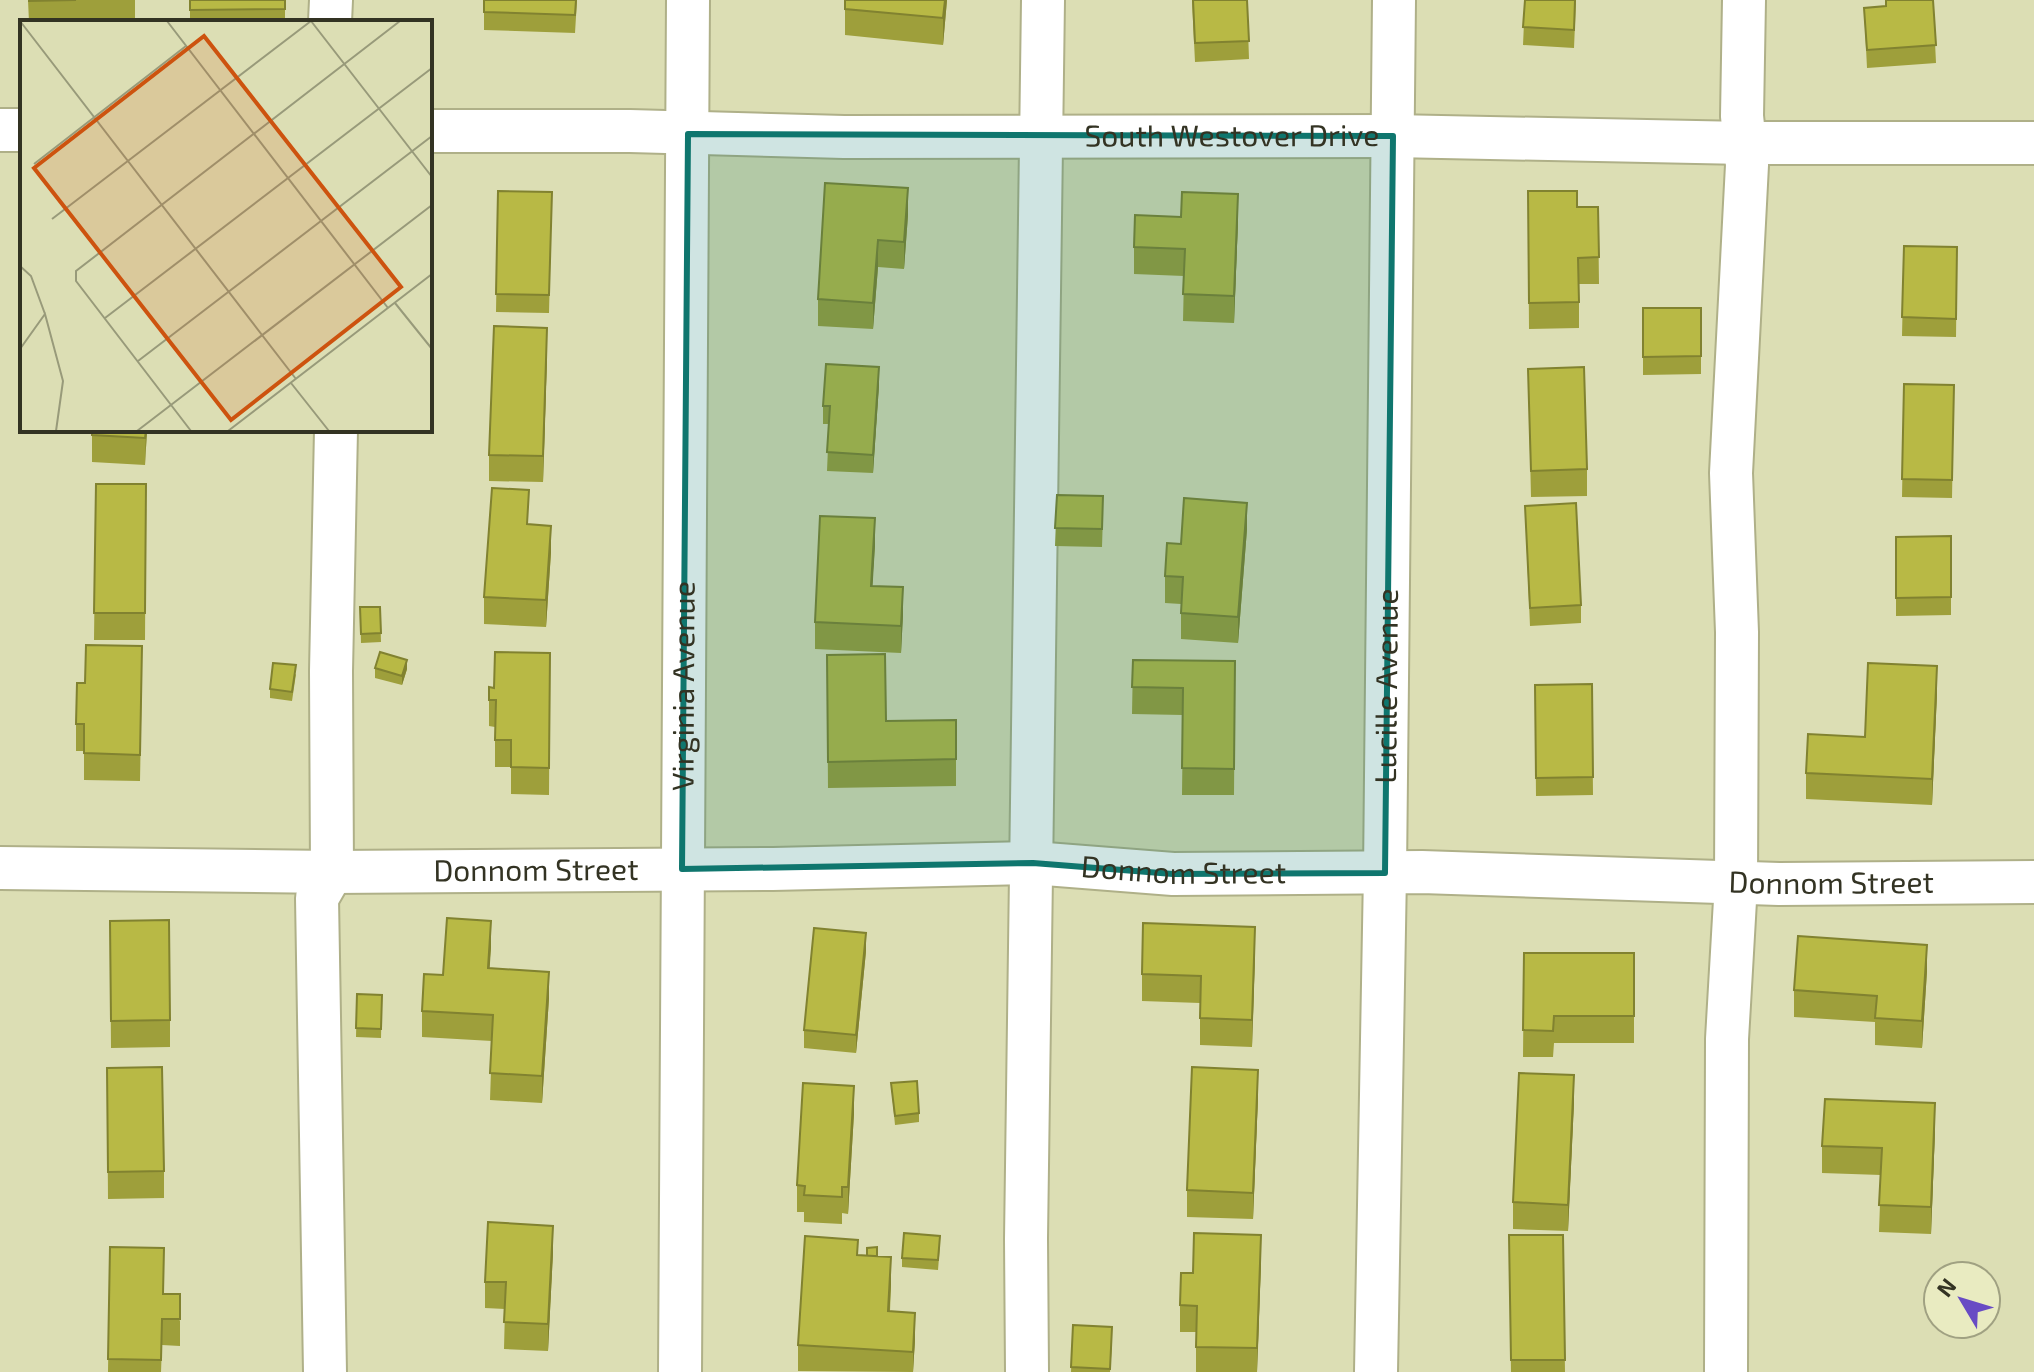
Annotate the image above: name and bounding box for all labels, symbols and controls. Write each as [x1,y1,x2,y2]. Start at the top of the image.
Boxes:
inset map [20,20,432,432]
street label: South Westover Drive [1084,116,1379,153]
street label: Virginia Avenue [663,581,701,791]
street label: Lucille Avenue [1366,588,1404,784]
street label: Donnom Street [1080,847,1286,890]
street label: Donnom Street [433,850,639,887]
street label: Donnom Street [1728,862,1934,900]
north arrow [1922,1260,2002,1340]
text: N [1930,1273,1961,1301]

